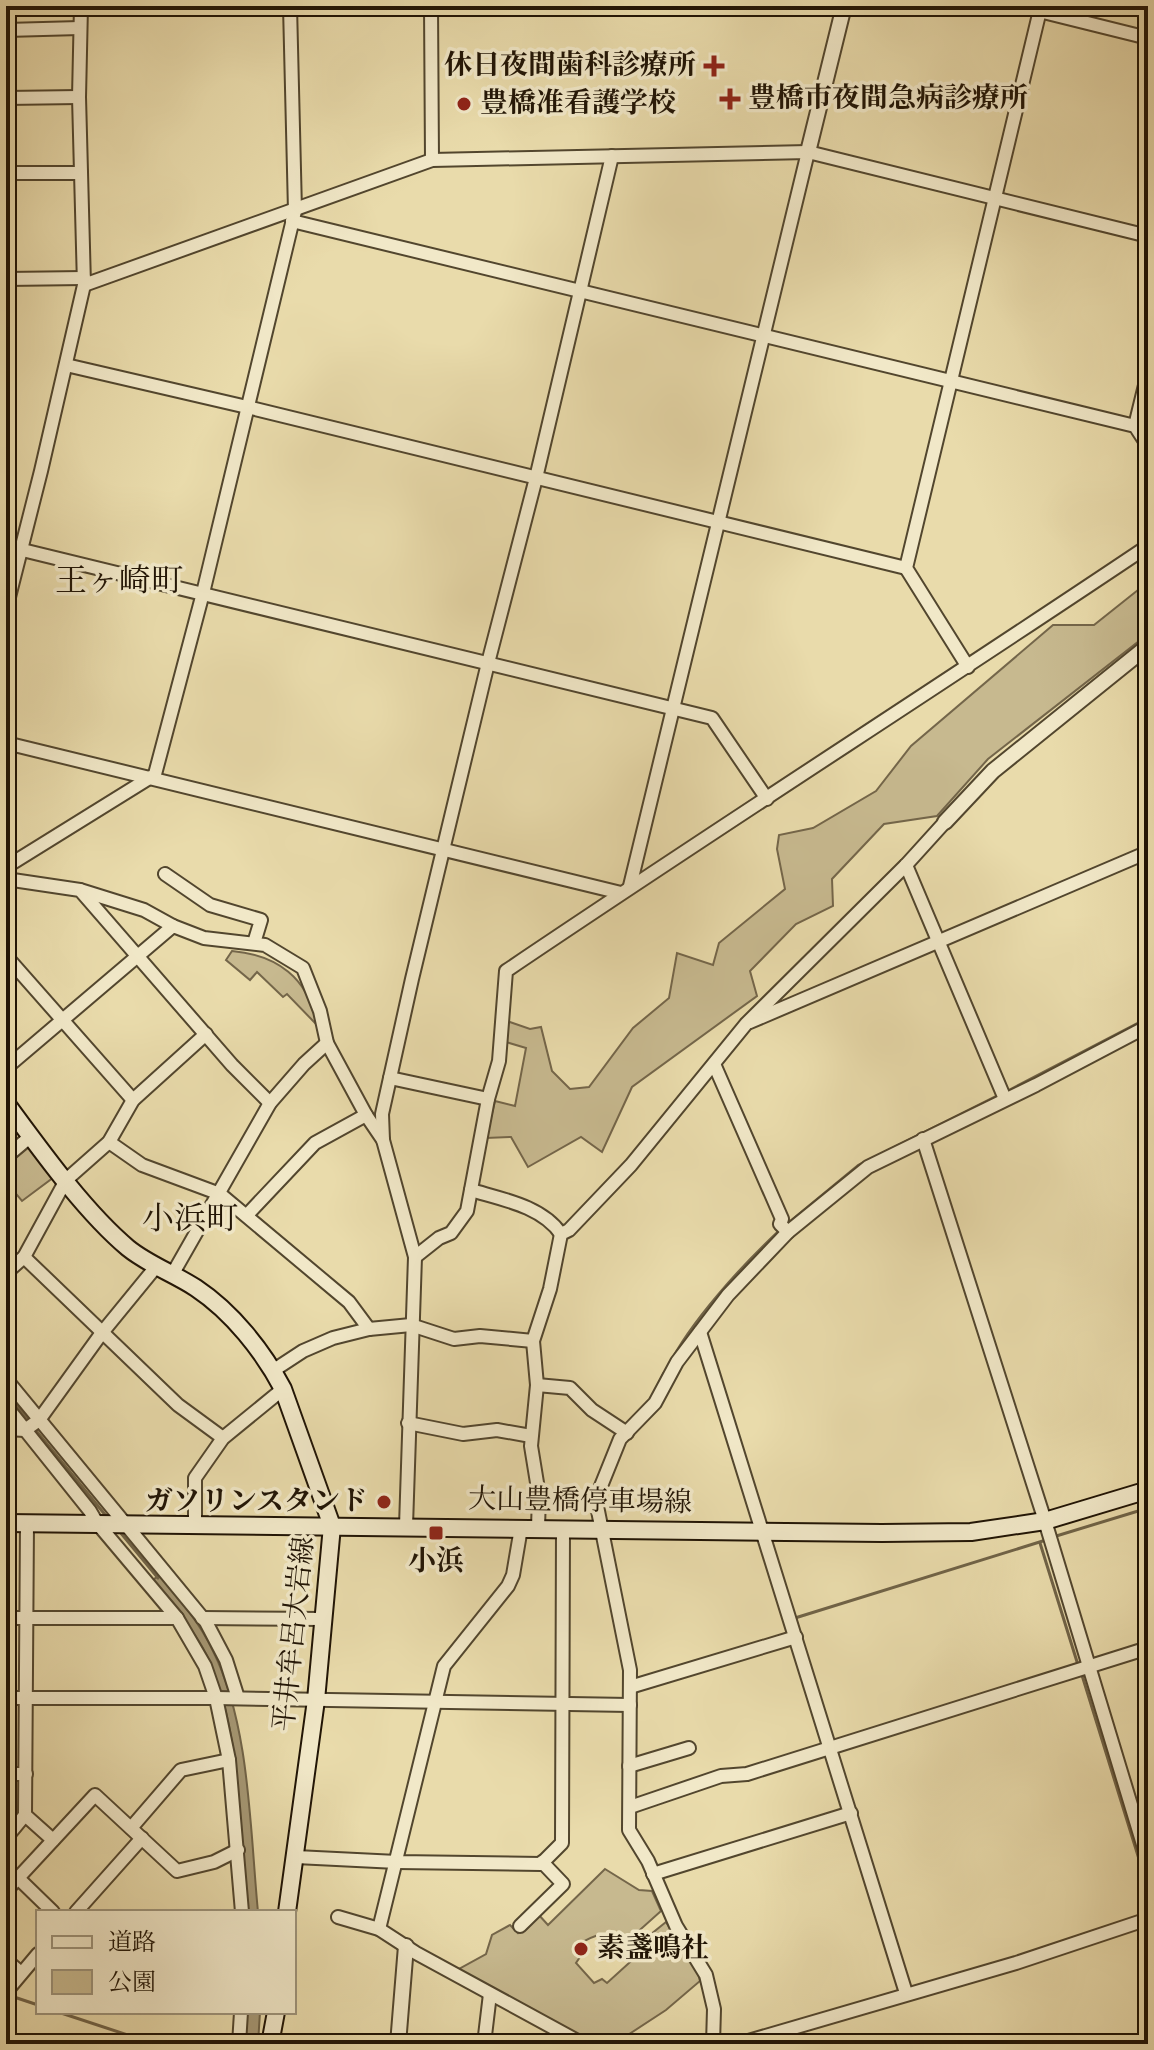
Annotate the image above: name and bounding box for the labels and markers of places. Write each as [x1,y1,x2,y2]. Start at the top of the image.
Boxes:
place label: 休日夜間歯科診療所 [444,49,696,84]
marker: 休日夜間歯科診療所 [703,55,725,77]
place label: 豊橋市夜間急病診療所 [748,82,1028,117]
place label: 豊橋准看護学校 [480,87,676,122]
marker: 豊橋市夜間急病診療所 [719,88,741,110]
marker: 豊橋准看護学校 [455,95,473,113]
place label: ガソリンスタンド [145,1485,368,1520]
marker: ガソリンスタンド [375,1493,393,1511]
marker: 小浜 [427,1524,445,1542]
place label: 小浜 [408,1545,464,1580]
place label: 素盞鳴社 [597,1932,709,1967]
marker: 素盞鳴社 [572,1940,590,1958]

